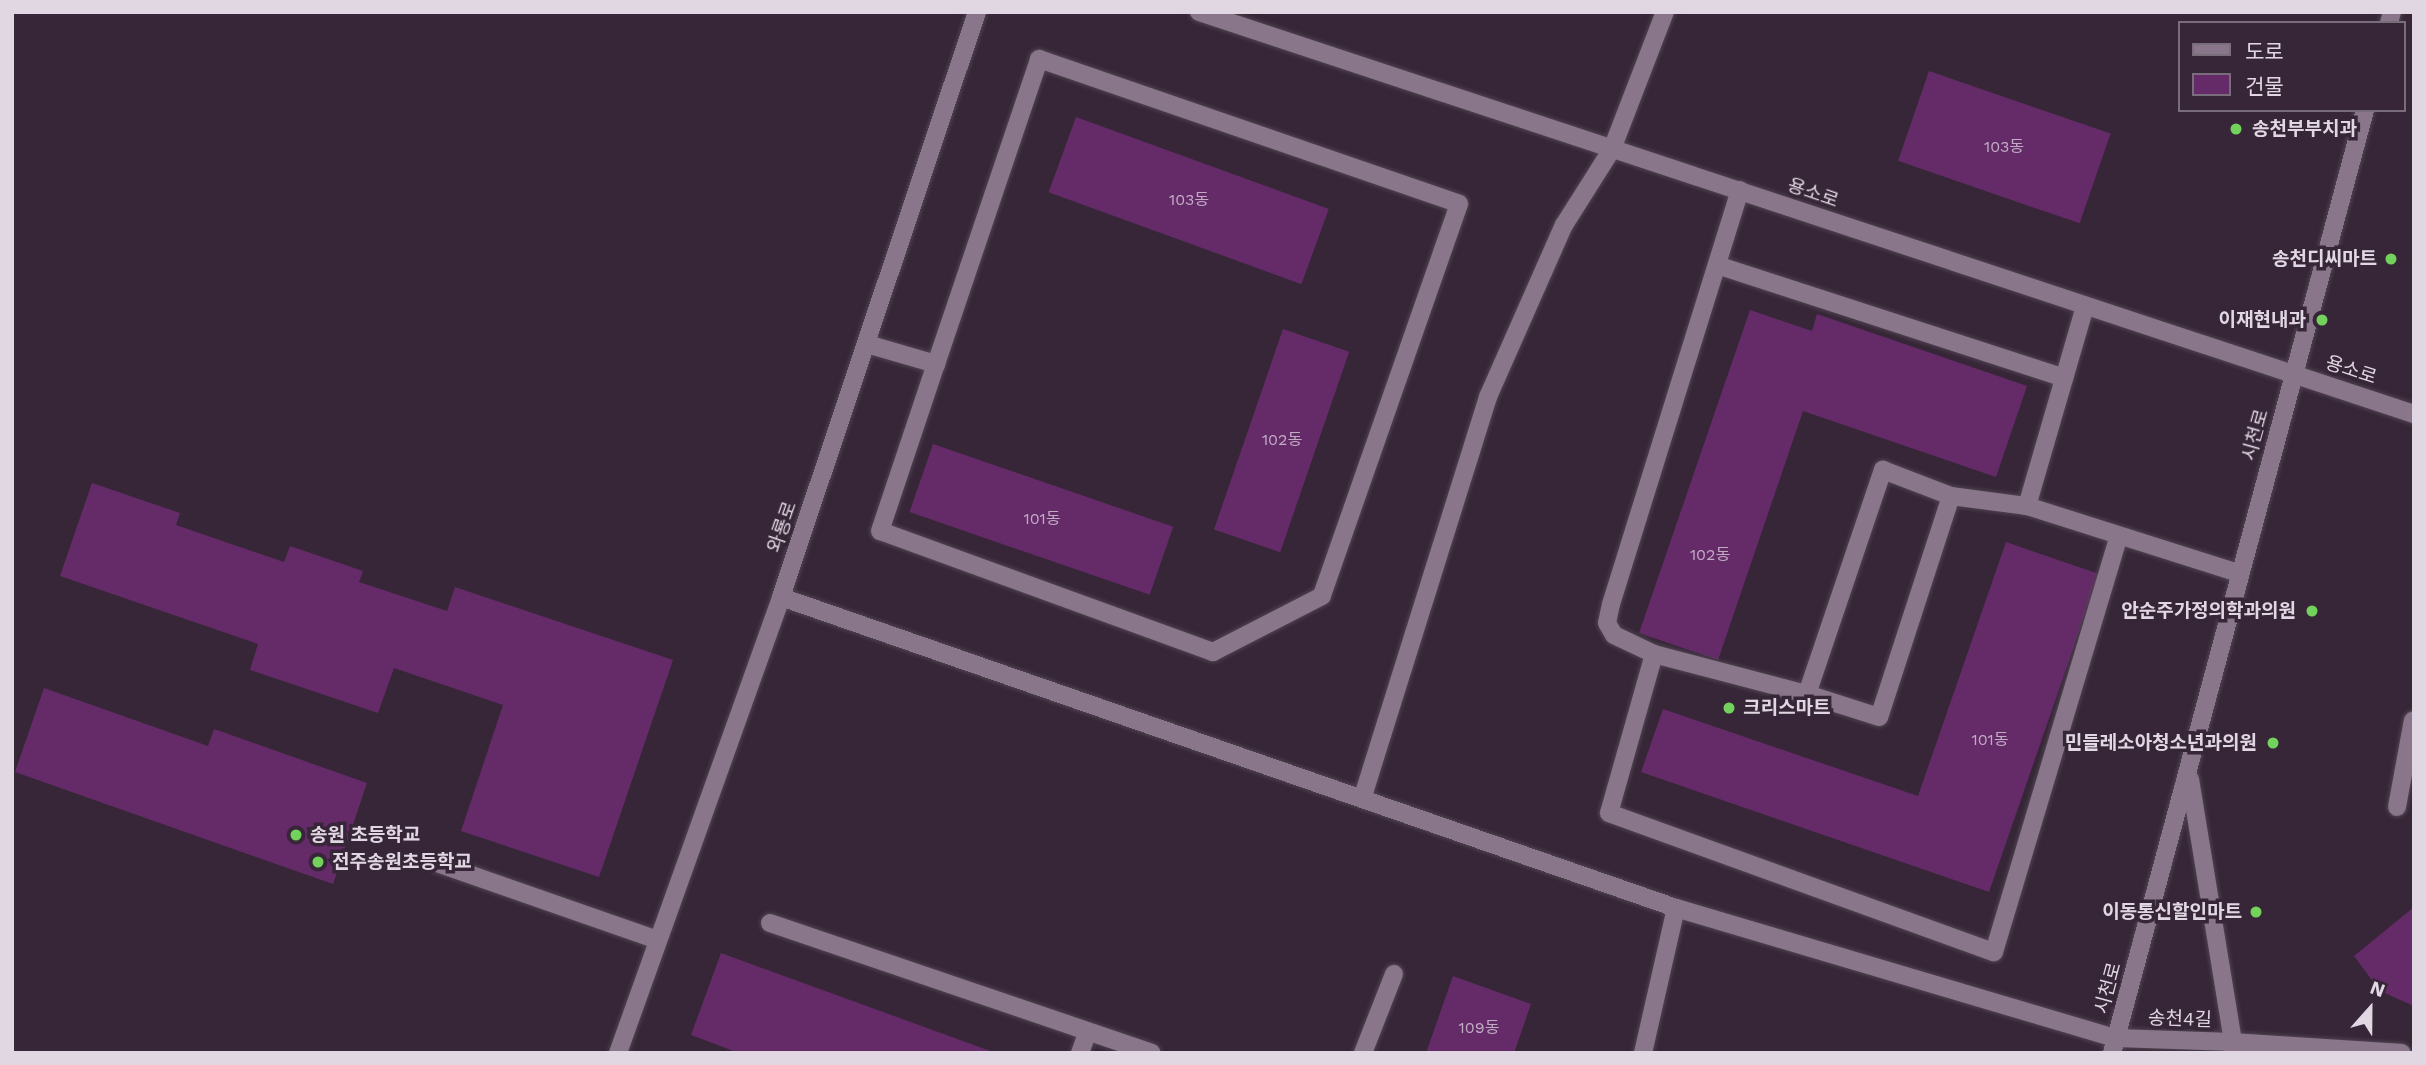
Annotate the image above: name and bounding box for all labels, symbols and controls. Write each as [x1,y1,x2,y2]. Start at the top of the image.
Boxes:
legend [2178,21,2405,112]
text: 도로 [2245,39,2284,64]
text: 건물 [2245,74,2284,99]
place label: 송천부부치과 [2252,118,2357,140]
marker: 송천부부치과 [2226,119,2246,139]
house number: 103동 [1984,137,2024,157]
street label: 용소로 [1784,174,1842,212]
house number: 103동 [1169,190,1209,210]
place label: 송천디씨마트 [2272,248,2377,270]
marker: 송천디씨마트 [2383,251,2399,267]
place label: 이재현내과 [2219,309,2306,331]
marker: 이재현내과 [2312,310,2332,330]
street label: 용소로 [2323,351,2379,389]
street label: 시천로 [2237,407,2273,463]
house number: 102동 [1262,430,1302,450]
street label: 와룡로 [763,498,801,556]
house number: 101동 [1023,509,1061,529]
house number: 102동 [1690,545,1730,565]
place label: 안순주가정의학과의원 [2121,600,2296,622]
marker: 안순주가정의학과의원 [2302,601,2322,621]
place label: 크리스마트 [1743,697,1830,719]
marker: 크리스마트 [1721,700,1737,716]
house number: 101동 [1971,730,2009,750]
place label: 민들레소아청소년과의원 [2065,732,2257,754]
marker: 민들레소아청소년과의원 [2263,733,2283,753]
place label: 송원 초등학교 [310,824,420,846]
marker: 송원 초등학교 [288,827,304,843]
place label: 전주송원초등학교 [332,851,472,873]
marker: 전주송원초등학교 [310,854,326,870]
place label: 이동통신할인마트 [2102,901,2242,923]
marker: 이동통신할인마트 [2248,904,2264,920]
street label: 시천로 [2090,960,2126,1016]
north arrow [2335,974,2405,1044]
text: N [2367,976,2388,1002]
street label: 송천4길 [2148,1006,2212,1032]
house number: 109동 [1459,1018,1499,1038]

